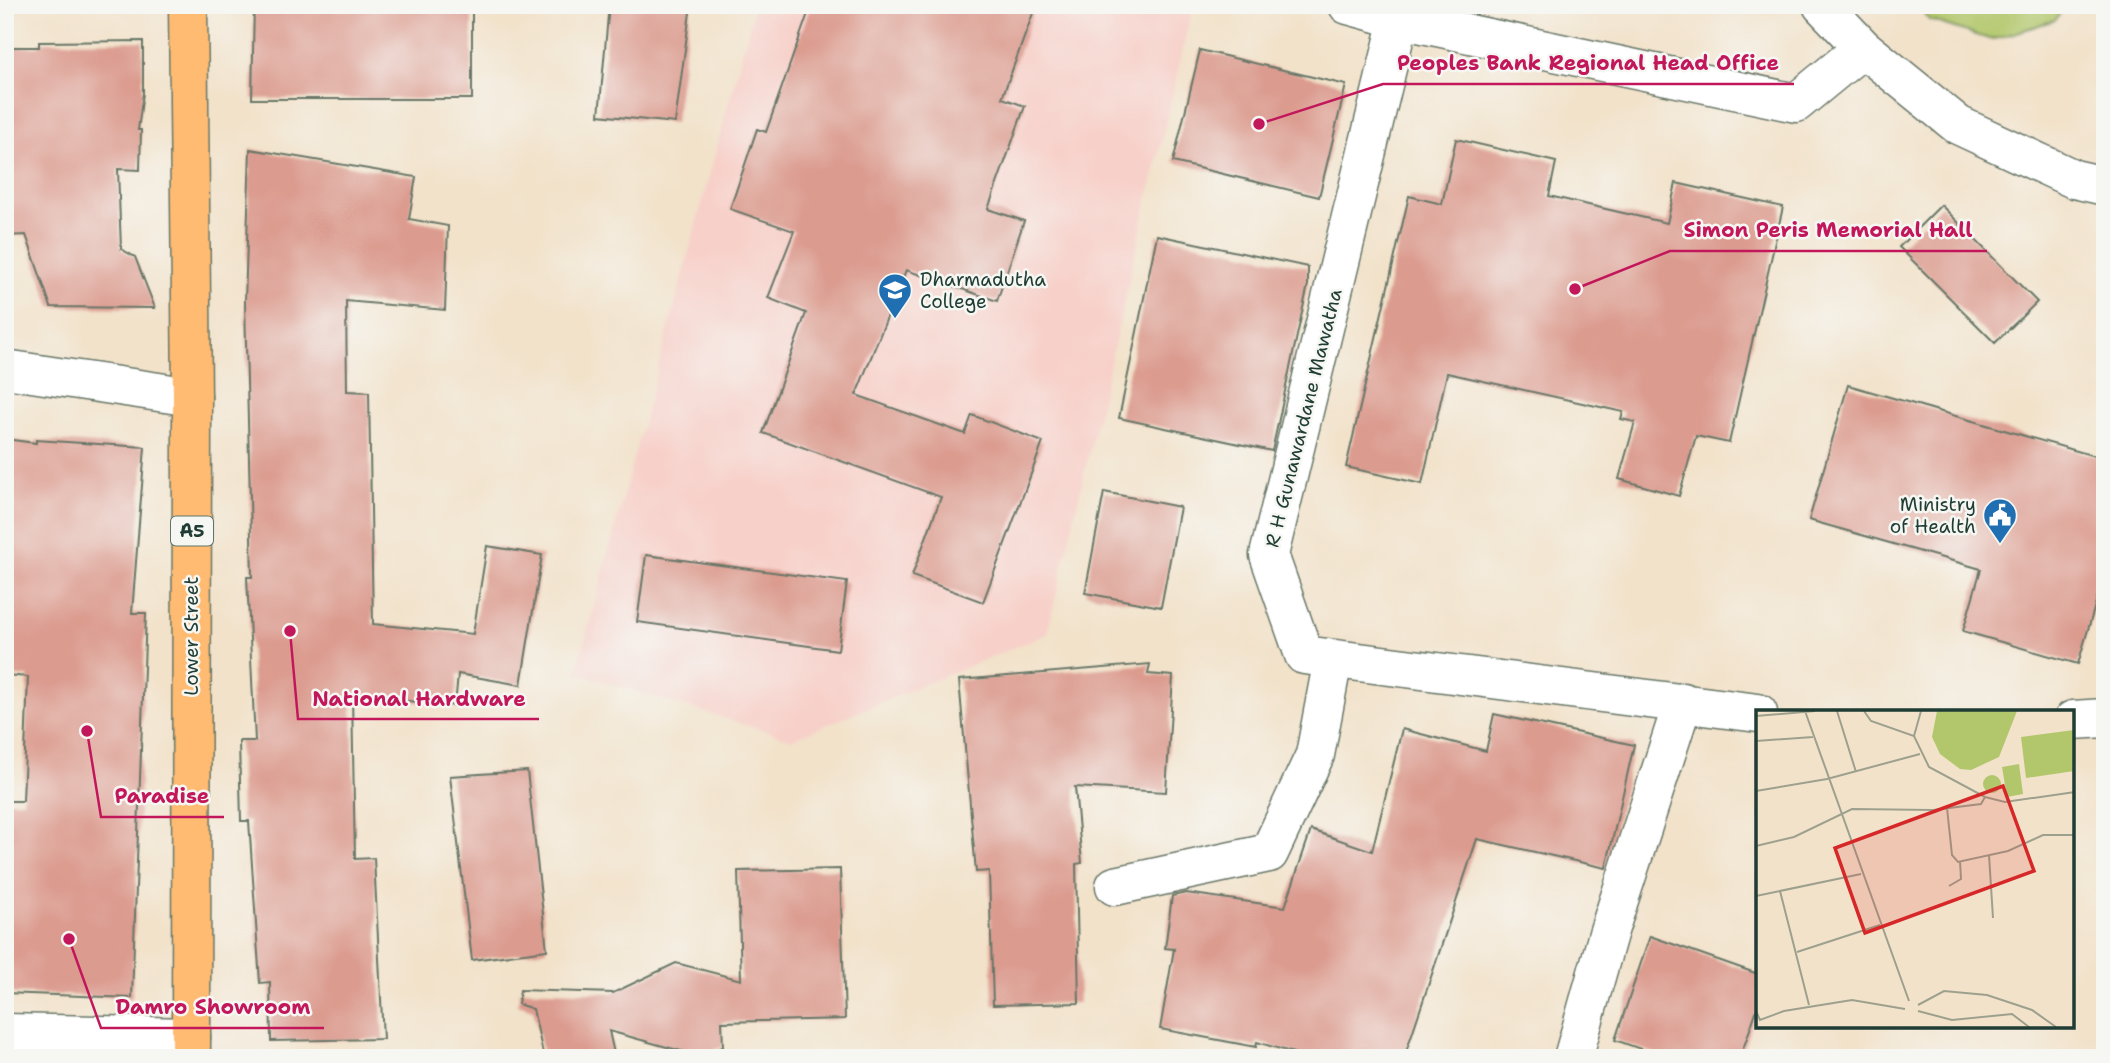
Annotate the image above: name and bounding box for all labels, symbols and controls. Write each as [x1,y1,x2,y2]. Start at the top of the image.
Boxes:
callout: Peoples Bank Regional Head Office [1383,42,1794,84]
text: Peoples Bank Regional Head Office [1397,49,1779,77]
callout: Simon Peris Memorial Hall [1670,209,1987,251]
text: Simon Peris Memorial Hall [1684,216,1972,244]
place label: Dharmadutha College [920,267,1046,314]
school or university icon: Dharmadutha College [876,271,914,320]
street label: R H Gunawardane Mawatha [1259,286,1348,550]
place label: Ministry of Health [1890,492,1976,539]
public building icon: Ministry of Health [1981,496,2019,545]
road number: A5 [171,516,213,546]
street label: Lower Street [179,576,204,696]
callout: National Hardware [298,677,539,719]
text: National Hardware [312,685,526,713]
inset map [1756,710,2075,1028]
callout: Paradise [101,775,224,817]
text: Paradise [115,782,209,810]
callout: Damro Showroom [101,986,324,1028]
text: Damro Showroom [116,993,310,1021]

